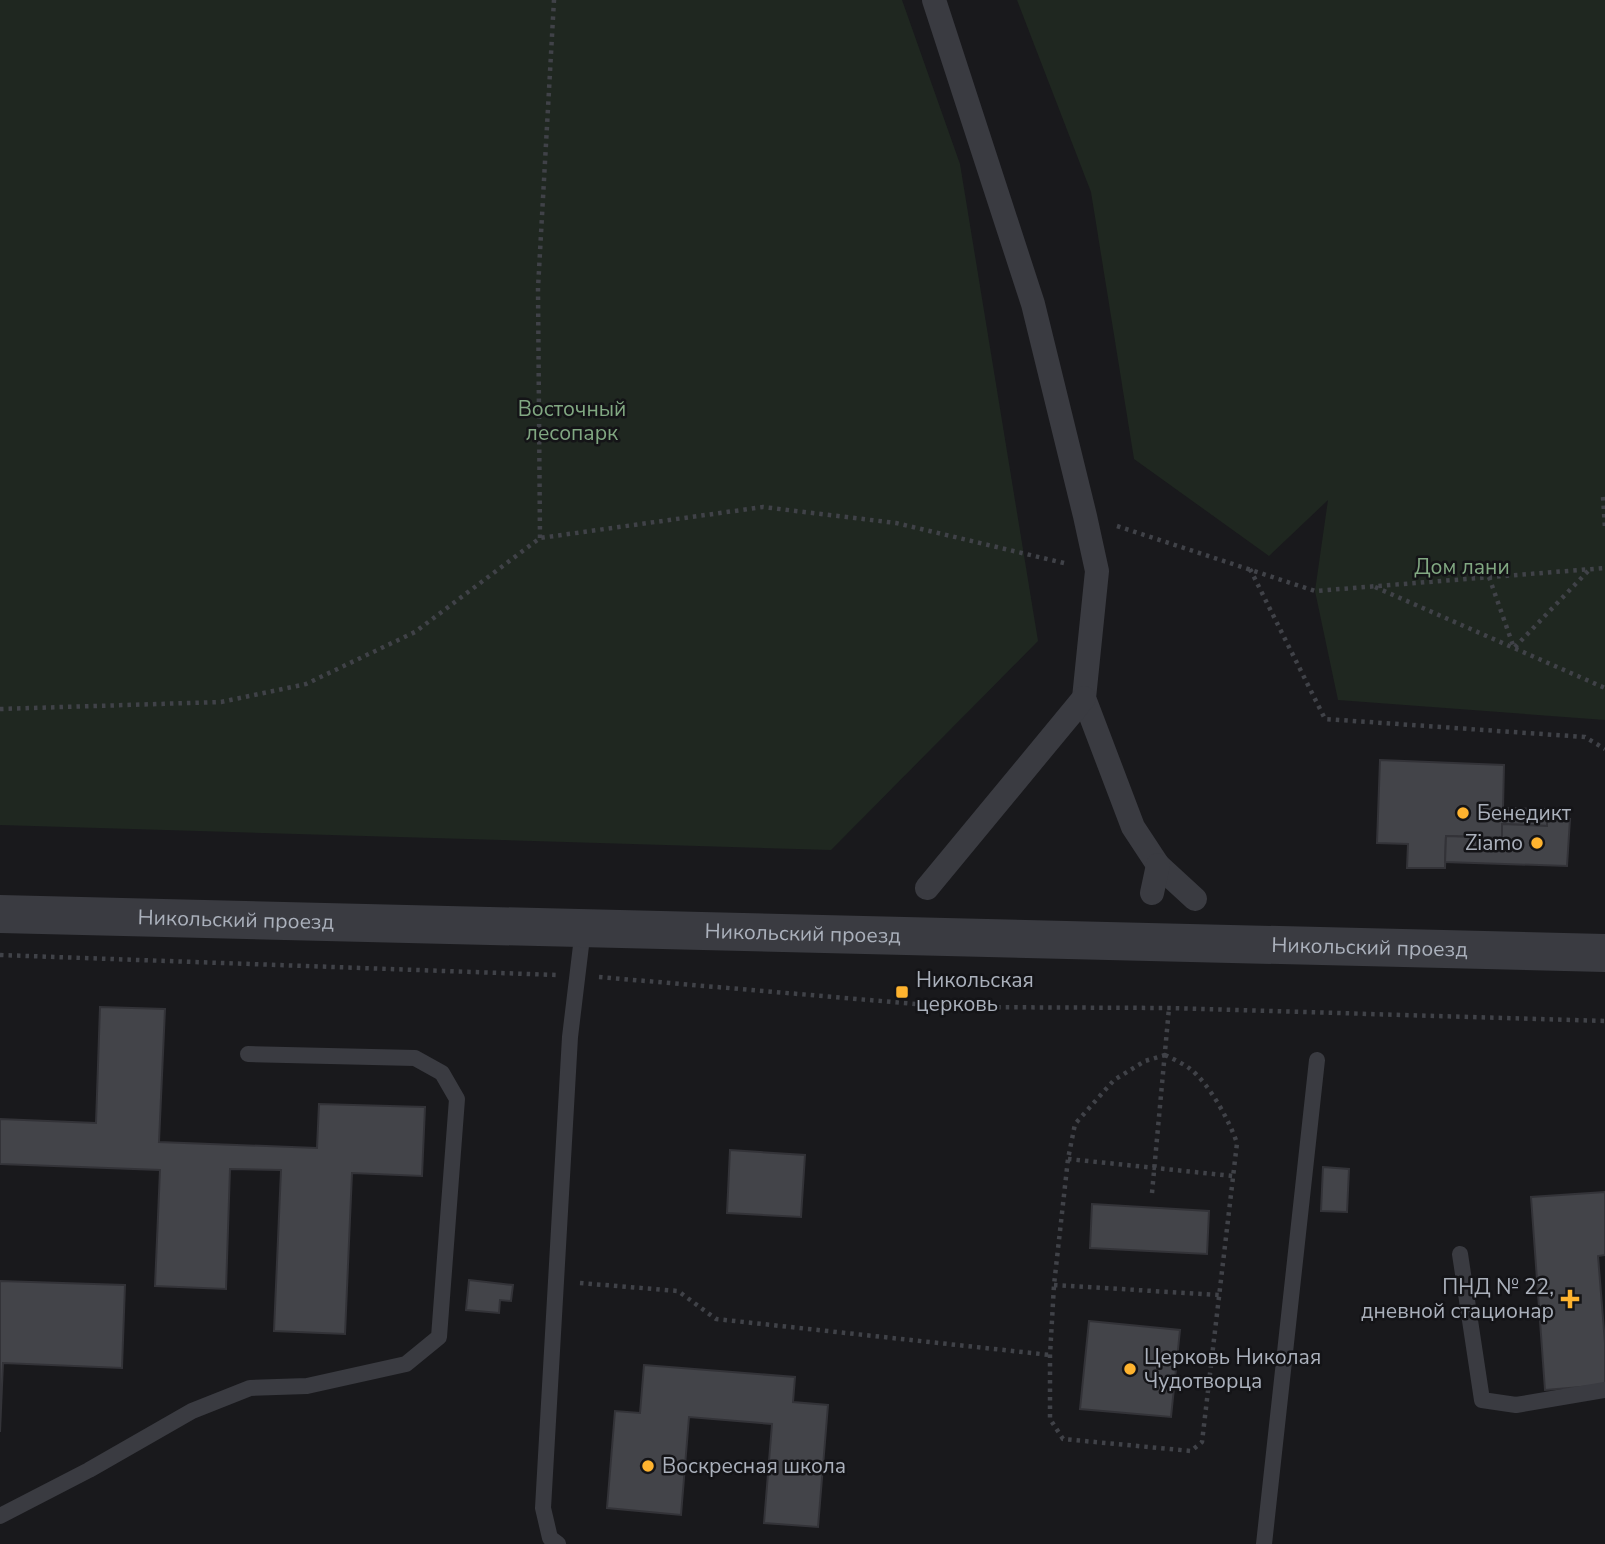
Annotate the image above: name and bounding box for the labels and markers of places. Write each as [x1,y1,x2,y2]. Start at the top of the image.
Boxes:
place label: Бенедикт [1477,799,1572,827]
marker: Бенедикт [1455,805,1471,821]
place label: Ziamo [1465,829,1523,857]
marker: Ziamo [1529,835,1545,851]
place label: Никольская церковь [916,966,1034,1018]
marker: Никольская церковь [894,984,910,1000]
place label: ПНД № 22, дневной стационар [1361,1273,1554,1325]
marker: ПНД № 22, дневной стационар [1560,1289,1580,1309]
place label: Церковь Николая Чудотворца [1144,1343,1321,1395]
marker: Церковь Николая Чудотворца [1122,1361,1138,1377]
place label: Воскресная школа [662,1452,846,1480]
marker: Воскресная школа [640,1458,656,1474]

